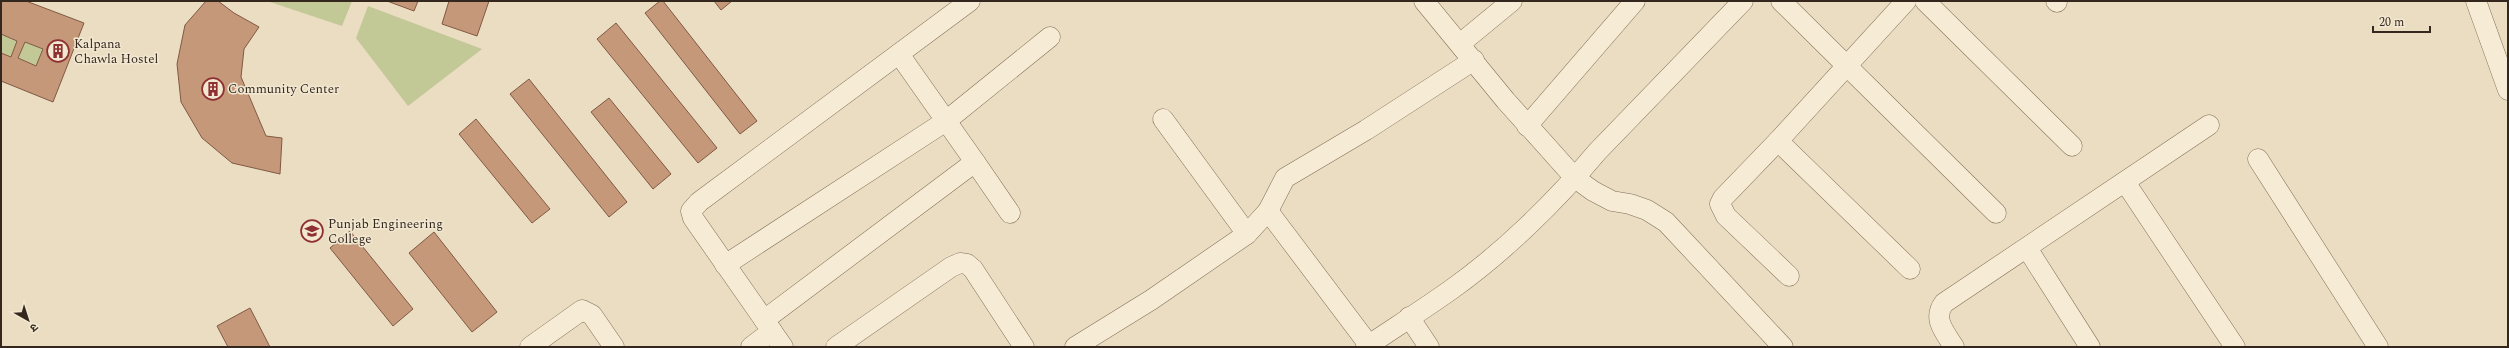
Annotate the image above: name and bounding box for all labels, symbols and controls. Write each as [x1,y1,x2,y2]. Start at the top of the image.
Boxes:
scale bar [2373,8,2430,34]
text: 20 m [2379,13,2404,32]
place label: Kalpana Chawla Hostel [74,34,158,69]
building icon: Kalpana Chawla Hostel [45,38,71,64]
building icon: Community Center [200,76,226,102]
place label: Community Center [228,79,339,99]
place label: Punjab Engineering College [328,214,443,249]
school or university icon: Punjab Engineering College [299,218,325,244]
north arrow [8,300,48,340]
text: उ [26,319,42,336]

